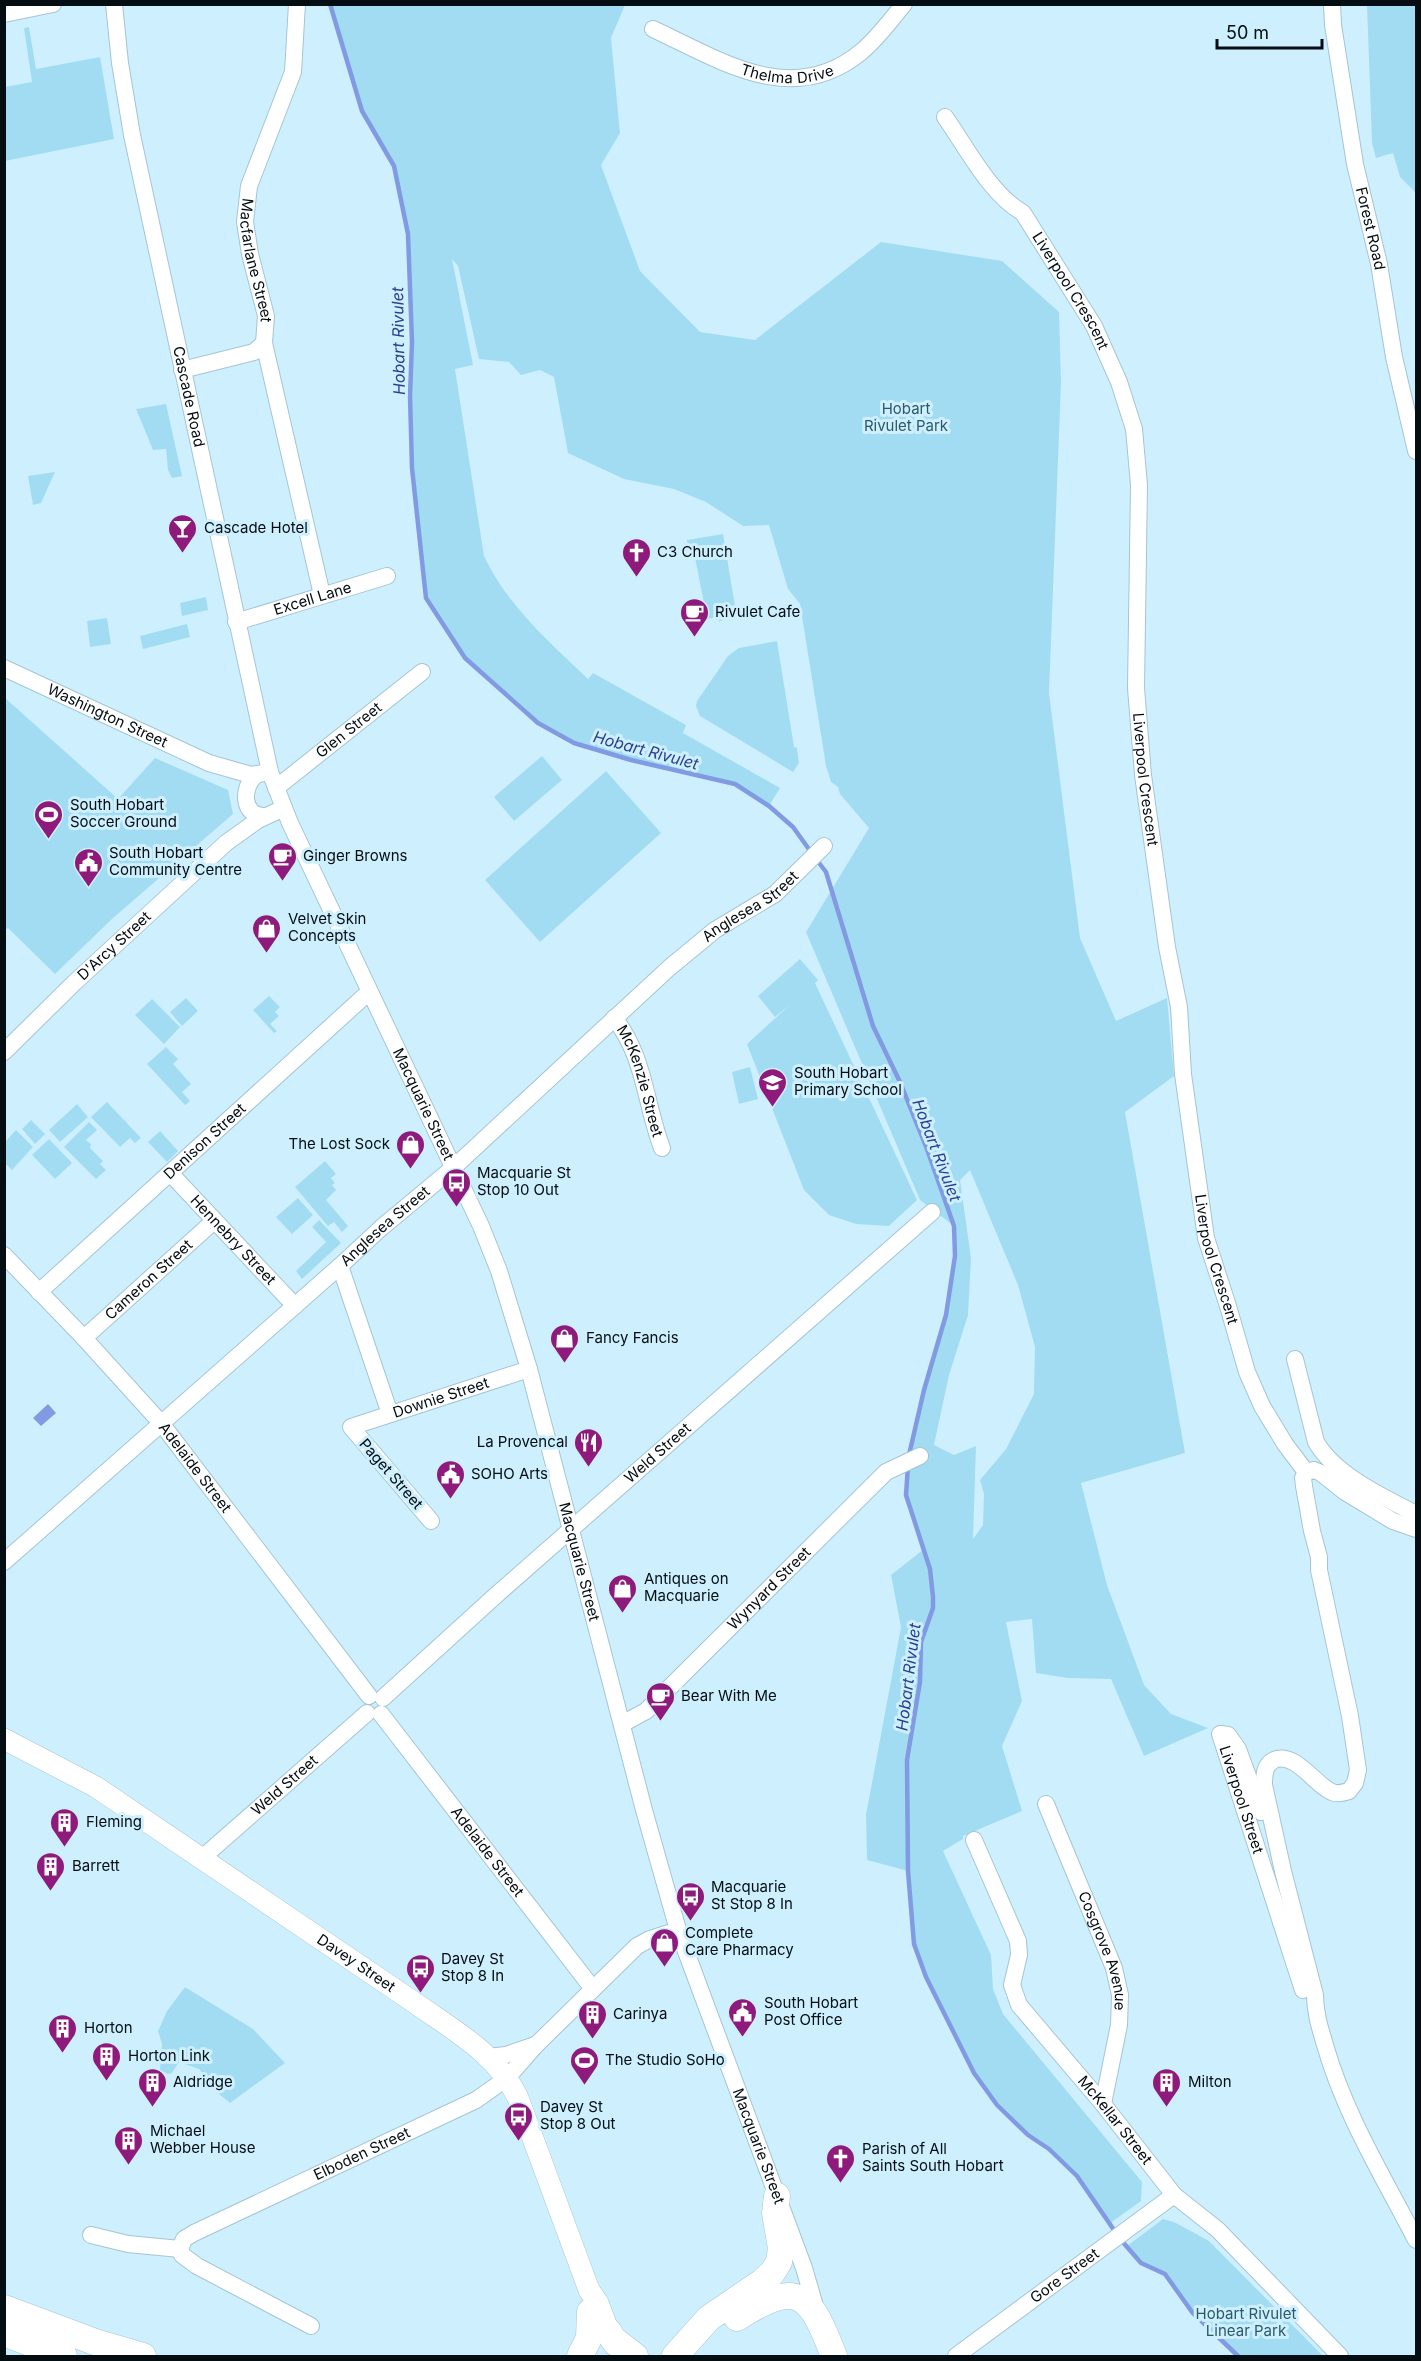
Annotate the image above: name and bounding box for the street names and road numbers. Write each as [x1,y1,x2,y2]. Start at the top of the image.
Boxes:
street label: Thelma Drive [739,60,836,87]
street label: Forest Road [1352,185,1390,271]
street label: Macfarlane Street [236,197,276,323]
street label: Liverpool Crescent [1028,228,1113,352]
street label: Cascade Road [169,344,209,449]
street label: Excell Lane [271,577,354,619]
street label: Washington Street [45,679,171,752]
street label: Glen Street [312,698,385,762]
street label: Liverpool Crescent [1129,712,1163,847]
street label: Anglesea Street [698,867,802,946]
street label: D'Arcy Street [73,907,155,984]
street label: McKenzie Street [613,1021,667,1139]
street label: Macquarie Street [389,1045,458,1163]
street label: Denison Street [159,1099,250,1183]
street label: Anglesea Street [336,1181,433,1270]
street label: Hennebry Street [187,1191,280,1289]
street label: Liverpool Crescent [1191,1193,1243,1326]
street label: Cameron Street [101,1235,196,1324]
street label: Downie Street [390,1373,491,1422]
street label: Adelaide Street [155,1418,236,1516]
street label: Weld Street [620,1418,695,1487]
street label: Paget Street [356,1434,427,1513]
street label: Macquarie Street [555,1500,604,1623]
street label: Wynyard Street [723,1543,814,1634]
street label: Liverpool Street [1215,1743,1268,1856]
street label: Weld Street [247,1751,322,1819]
street label: Adelaide Street [447,1803,528,1900]
street label: Cosgrove Avenue [1074,1888,1130,2011]
street label: Davey Street [314,1929,399,1996]
street label: McKellar Street [1074,2071,1157,2168]
street label: Macquarie Street [729,2086,789,2207]
street label: Elboden Street [310,2123,413,2184]
street label: Gore Street [1026,2244,1103,2307]

